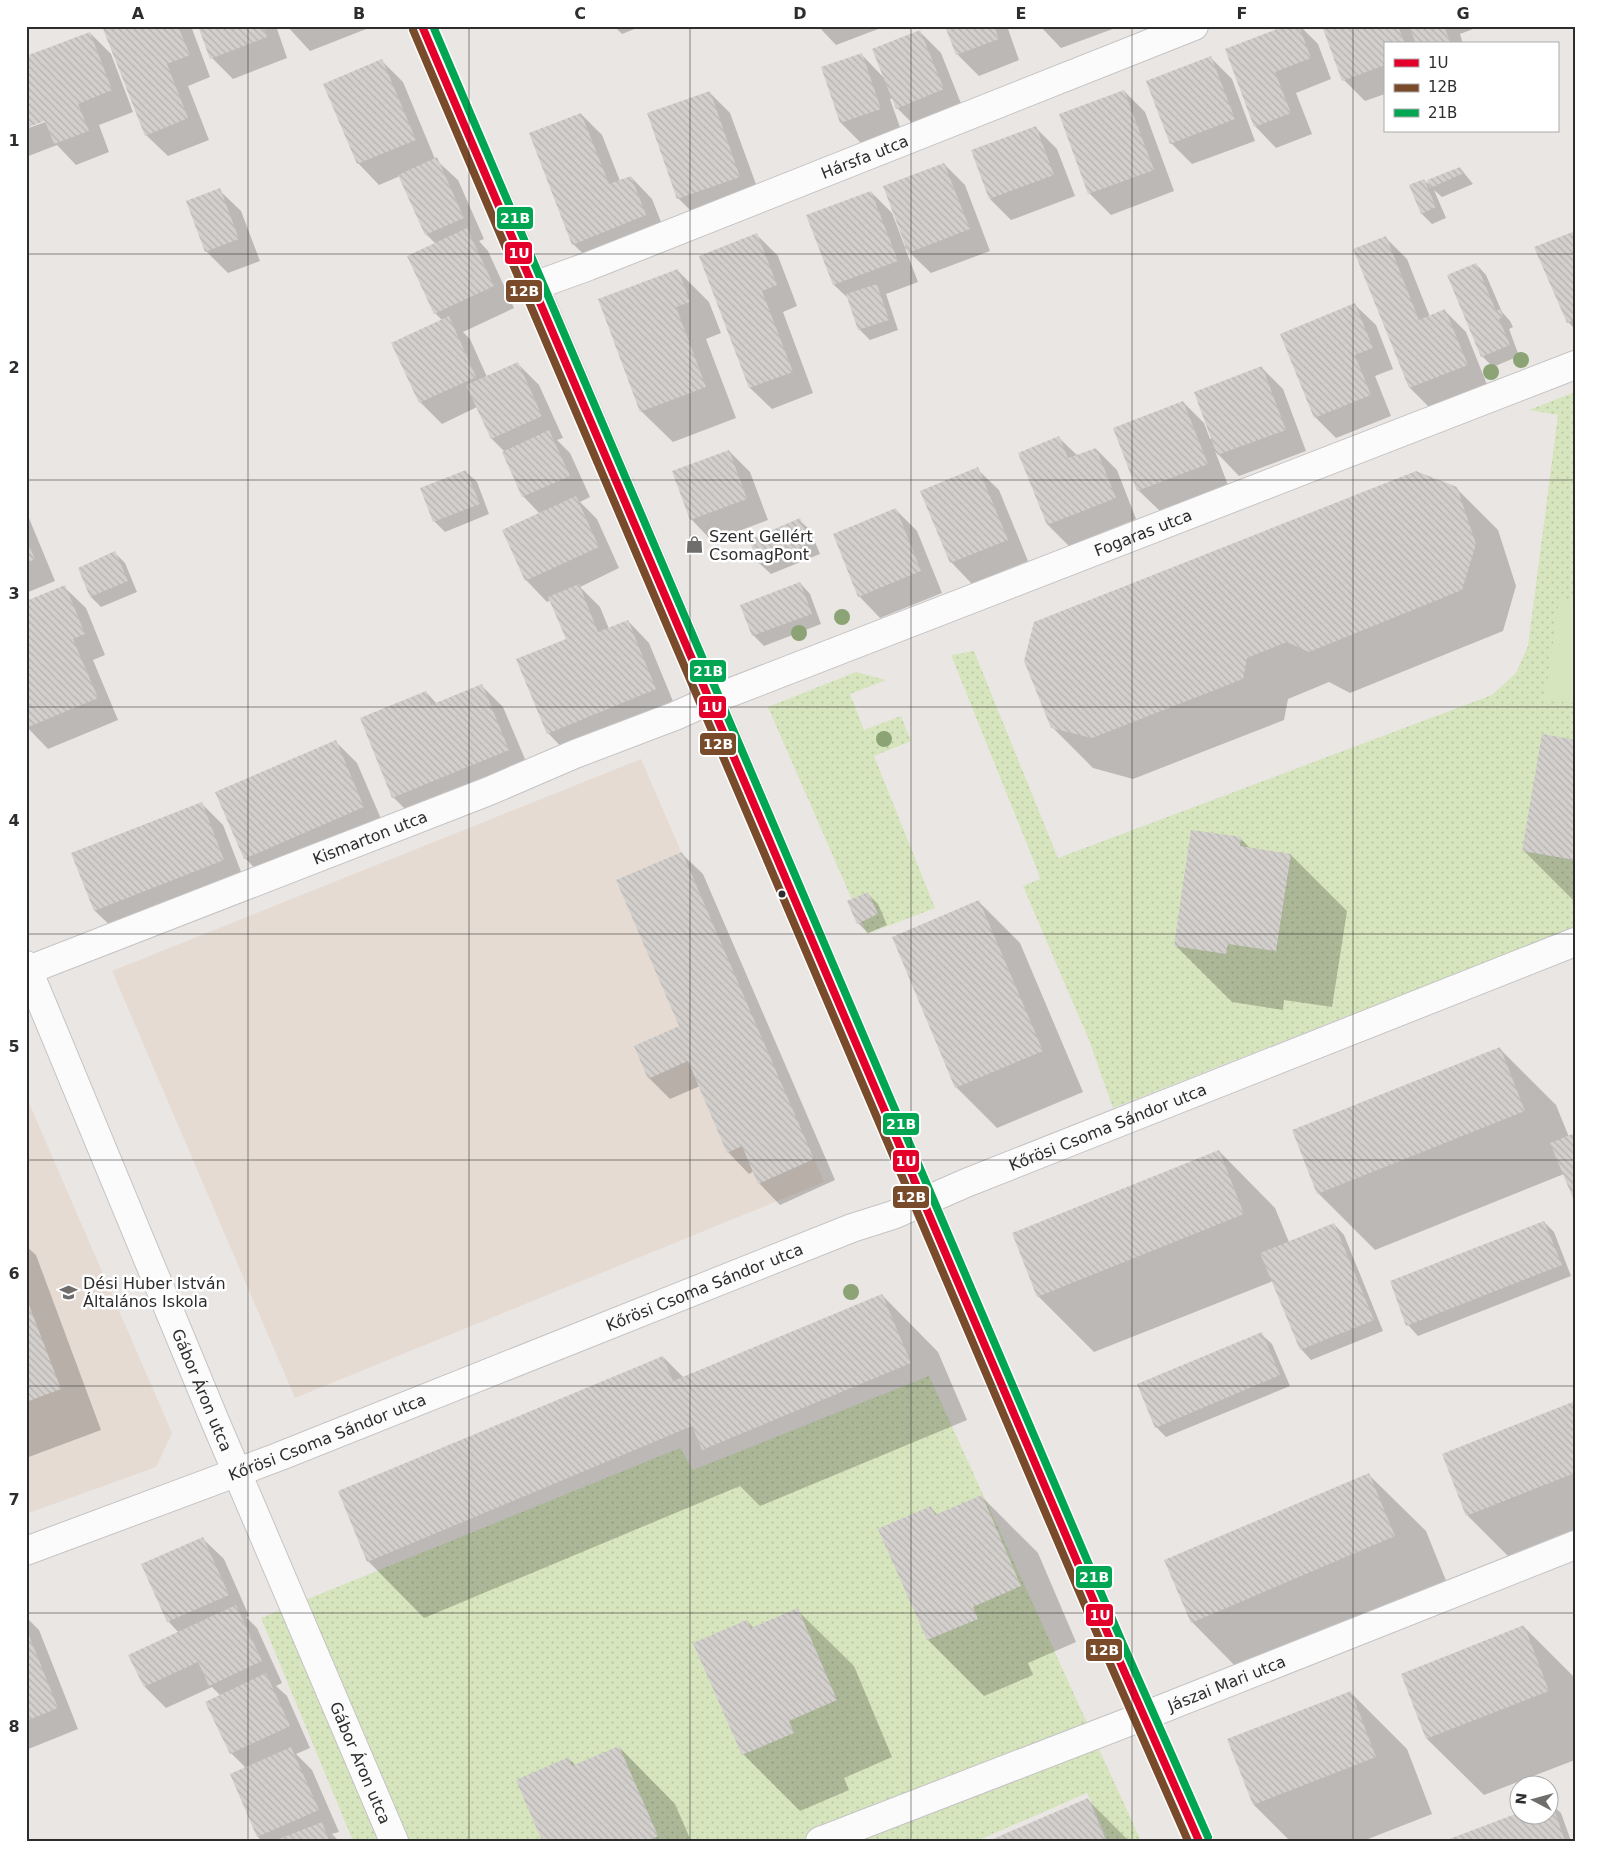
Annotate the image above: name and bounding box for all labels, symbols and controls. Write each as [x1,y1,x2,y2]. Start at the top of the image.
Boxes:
text: A [132,4,145,23]
text: B [353,4,365,23]
text: C [574,4,586,23]
text: D [793,4,807,23]
text: E [1016,4,1026,23]
text: F [1237,4,1247,23]
text: G [1456,4,1470,23]
legend [1384,42,1558,132]
text: 1U [1428,54,1449,72]
text: 12B [1428,78,1457,96]
text: 21B [1428,104,1457,122]
text: 1 [8,131,20,150]
street label: Hársfa utca [818,131,911,183]
line badge: 21B [496,206,534,230]
text: 21B [500,210,530,226]
line badge: 1U [504,241,533,265]
text: 1U [508,245,530,261]
line badge: 12B [505,279,543,303]
text: 12B [509,283,539,299]
text: 2 [8,358,20,377]
street label: Fogaras utca [1092,505,1195,561]
place label: Szent Gellért CsomagPont [709,527,813,564]
shop icon: Szent Gellért CsomagPont [685,535,705,555]
text: 3 [8,584,20,603]
line badge: 21B [689,659,727,683]
text: 21B [693,663,723,679]
line badge: 1U [698,695,727,719]
text: 1U [701,699,723,715]
line badge: 12B [699,732,737,756]
text: 12B [703,736,733,752]
street label: Kismarton utca [310,807,430,869]
text: 4 [8,811,20,830]
unlabelled marker [777,889,787,899]
text: 5 [8,1037,20,1056]
street label: Kőrösi Csoma Sándor utca [1006,1080,1209,1175]
line badge: 21B [882,1112,920,1136]
text: 21B [886,1116,916,1132]
line badge: 1U [892,1149,920,1173]
text: 1U [895,1153,917,1169]
line badge: 12B [892,1185,930,1209]
text: 12B [896,1189,926,1205]
street label: Kőrösi Csoma Sándor utca [603,1239,806,1335]
text: 6 [8,1264,20,1283]
place label: Dési Huber István Általános Iskola [83,1274,226,1311]
school or university icon: Dési Huber István Általános Iskola [59,1282,79,1302]
street label: Gábor Áron utca [168,1326,236,1454]
street label: Kőrösi Csoma Sándor utca [226,1390,429,1485]
text: 7 [8,1490,20,1509]
line badge: 21B [1075,1565,1113,1589]
text: 21B [1079,1569,1109,1585]
line badge: 1U [1085,1603,1114,1627]
text: 1U [1089,1607,1111,1623]
line badge: 12B [1085,1638,1123,1662]
text: 12B [1089,1642,1119,1658]
street label: Jászai Mari utca [1164,1652,1288,1716]
street label: Gábor Áron utca [326,1699,395,1827]
text: 8 [8,1717,20,1736]
north arrow [1508,1774,1558,1824]
text: N [1513,1792,1530,1805]

